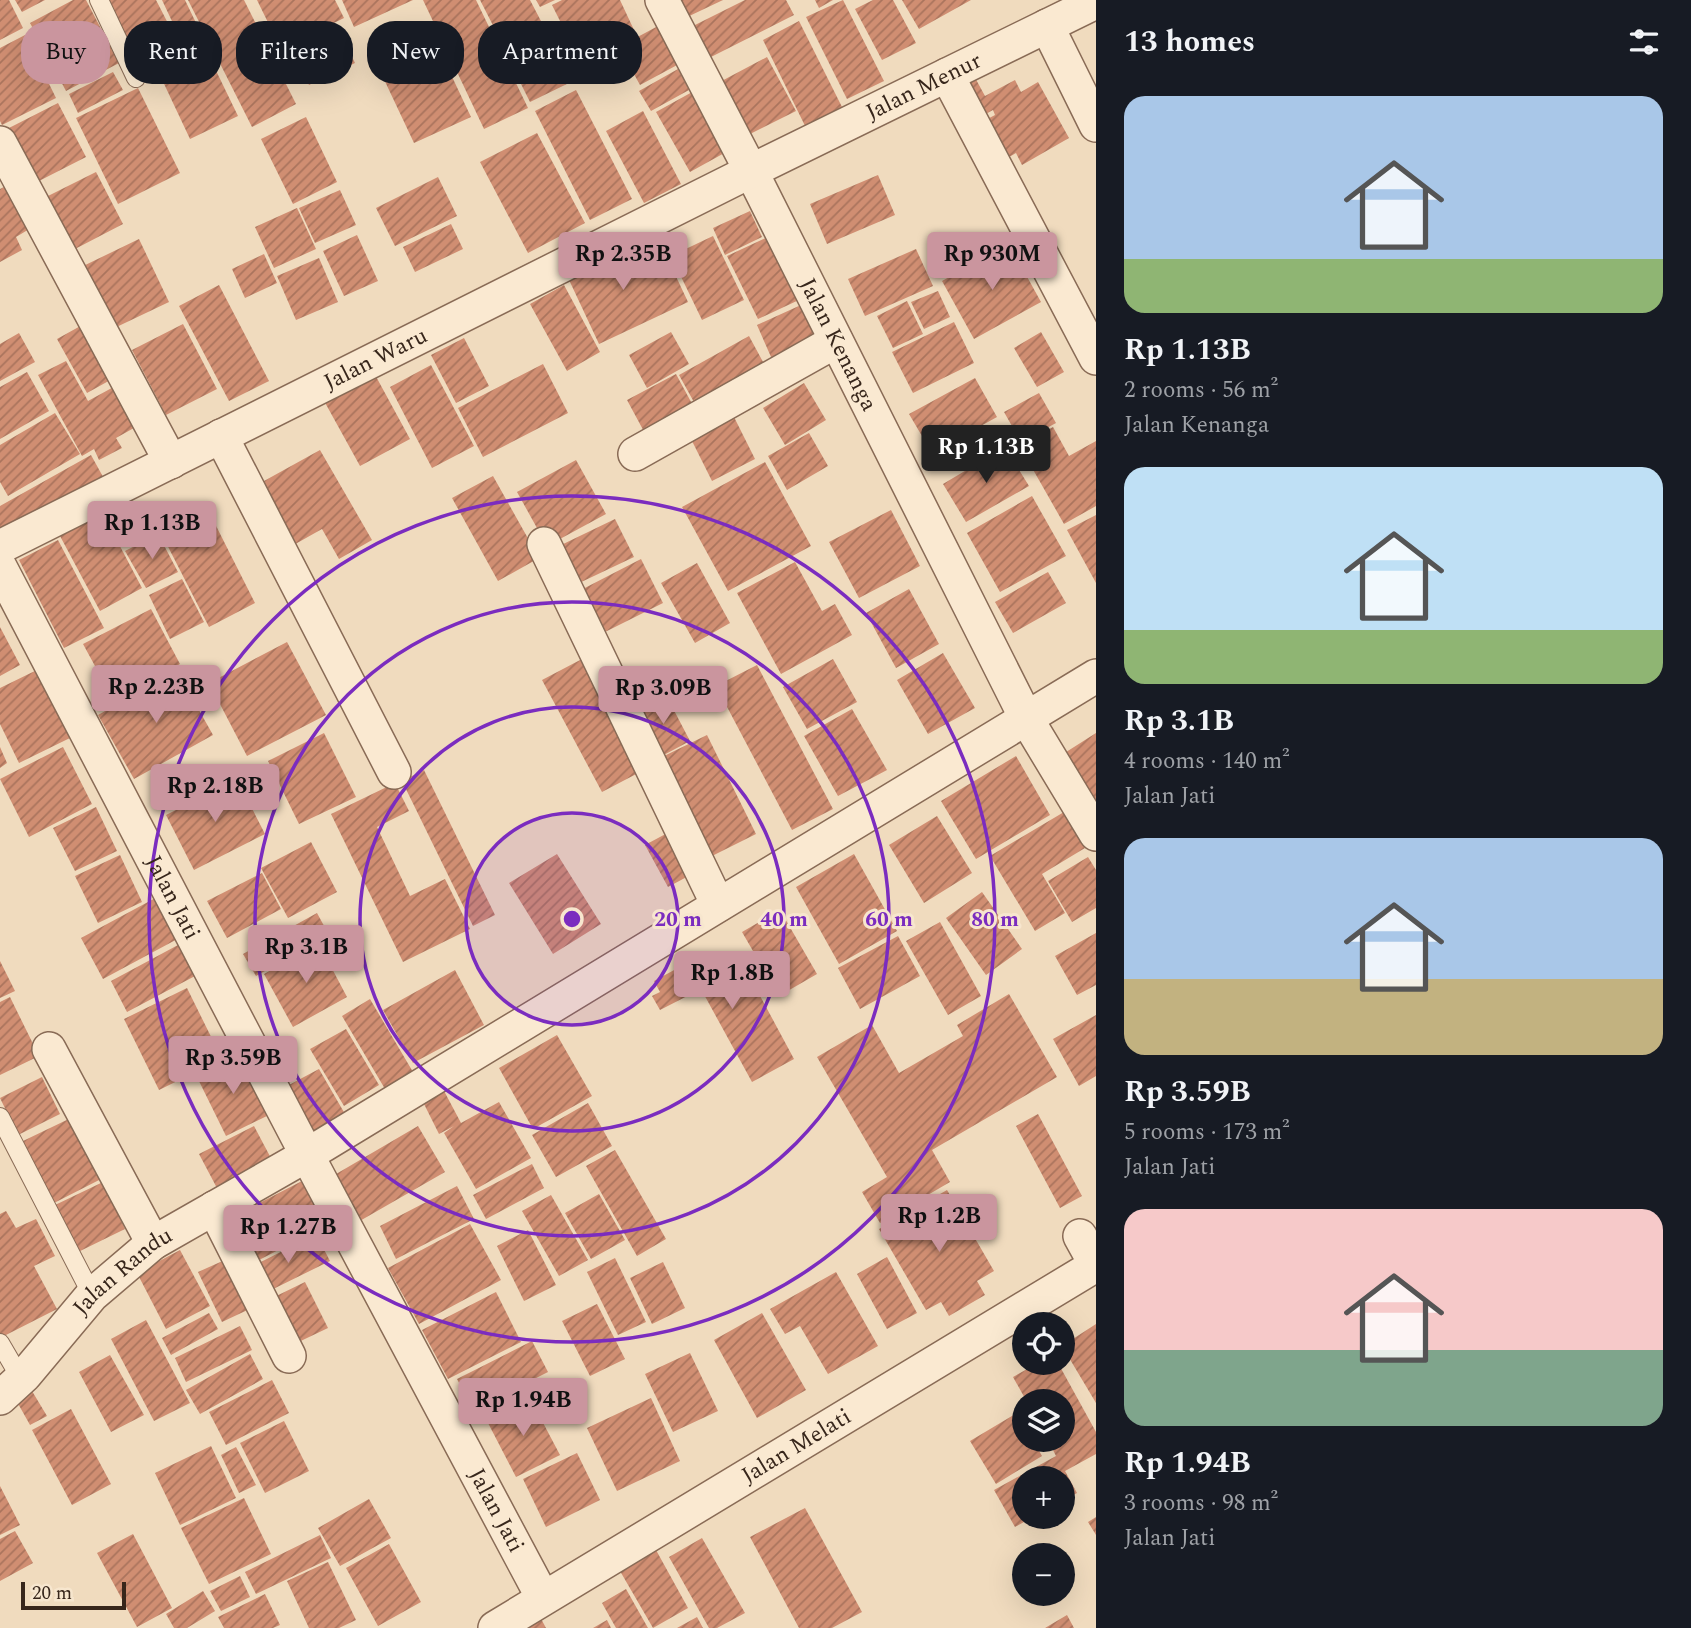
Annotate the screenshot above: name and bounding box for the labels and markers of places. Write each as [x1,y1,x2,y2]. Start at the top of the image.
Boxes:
pin: Rp 2.35B [551,232,695,292]
pin: Rp 930M [927,232,1057,292]
pin: Rp 1.13B [914,426,1058,485]
pin: Rp 1.13B [80,502,224,561]
pin: Rp 2.23B [84,666,228,725]
pin: Rp 3.09B [591,666,735,726]
pin: Rp 2.18B [143,764,287,824]
centre of rings [560,907,584,931]
pin: Rp 3.1B [241,926,371,985]
pin: Rp 1.8B [667,951,797,1011]
pin: Rp 3.59B [161,1036,305,1096]
pin: Rp 1.2B [874,1194,1004,1254]
pin: Rp 1.27B [216,1206,360,1265]
pin: Rp 1.94B [451,1378,595,1438]

